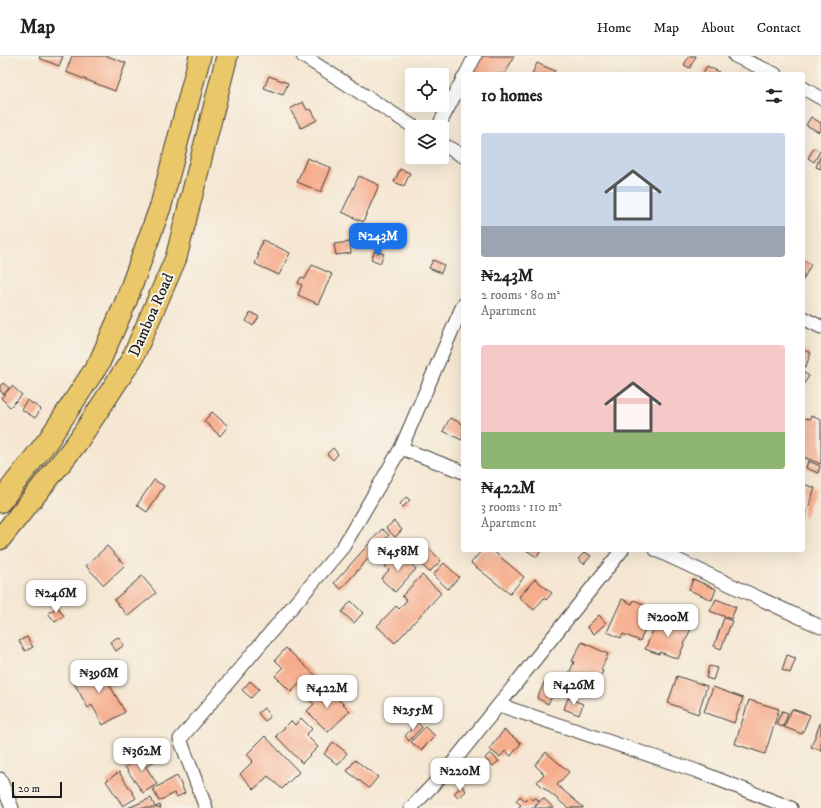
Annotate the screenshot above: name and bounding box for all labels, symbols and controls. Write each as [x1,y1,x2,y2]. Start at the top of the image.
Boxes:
text: Map [20,16,55,39]
text: Home [597,19,631,37]
text: Map [653,19,679,37]
text: About [701,19,735,37]
text: Contact [757,19,801,37]
map controls [405,68,449,164]
button: locate [405,68,449,112]
text: 10 homes [481,85,543,107]
icon: filters [763,85,785,107]
button: layers [405,120,449,164]
icon: home [597,159,669,231]
pin: ₦243M [350,223,406,257]
text: ₦243M [358,228,398,244]
text: ₦243M [481,265,533,287]
street label: Damboa Road [124,270,178,360]
text: 2 rooms · 80 m² [481,287,560,303]
text: Apartment [481,303,536,319]
icon: home [597,371,669,443]
text: ₦422M [481,477,535,499]
text: 3 rooms · 110 m² [481,499,562,515]
text: Apartment [481,515,536,531]
pin: ₦458M [370,538,426,572]
text: ₦458M [377,543,419,559]
pin: ₦246M [28,580,84,614]
text: ₦246M [35,585,77,601]
pin: ₦200M [640,604,696,638]
text: ₦200M [647,609,689,625]
pin: ₦396M [71,660,127,694]
text: ₦396M [79,665,119,681]
pin: ₦426M [546,672,602,706]
pin: ₦422M [299,675,355,709]
text: ₦426M [553,677,595,693]
text: ₦422M [306,680,348,696]
pin: ₦255M [385,697,441,731]
text: ₦255M [393,702,433,718]
pin: ₦362M [114,738,170,772]
text: ₦362M [122,743,162,759]
pin: ₦220M [432,758,488,792]
text: ₦220M [439,763,481,779]
scale bar [12,780,62,799]
text: 20 m [18,782,40,796]

